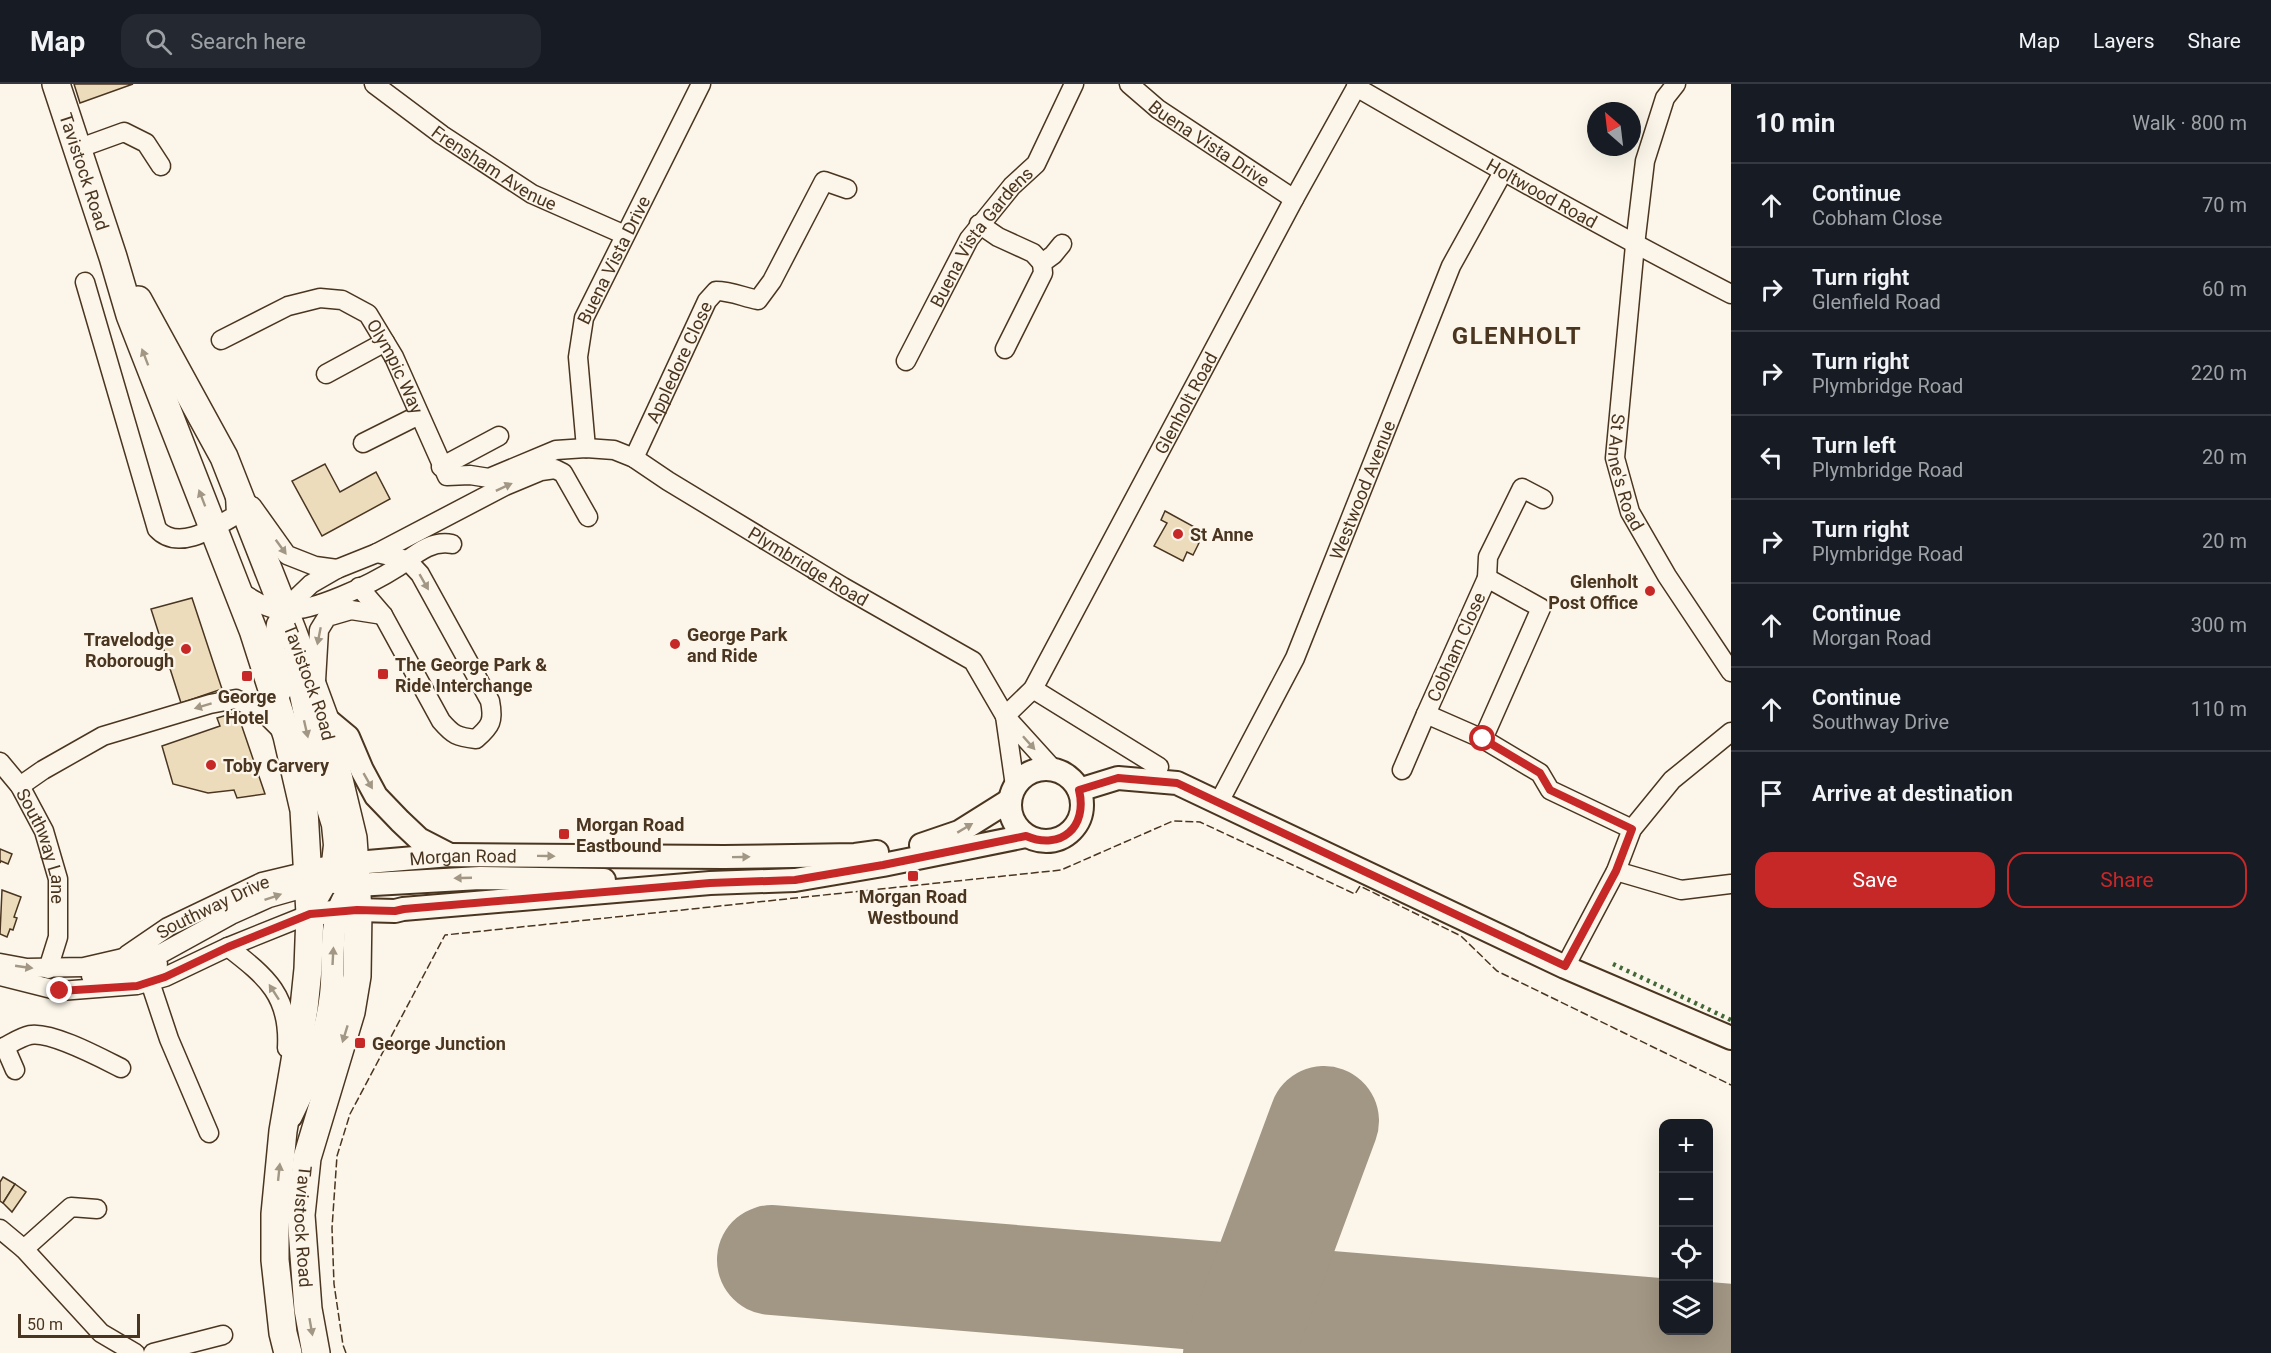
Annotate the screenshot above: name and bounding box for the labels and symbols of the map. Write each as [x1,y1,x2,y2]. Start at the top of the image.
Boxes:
street label: Buena Vista Drive [1145,95,1274,191]
north arrow [1587,102,1641,156]
street label: Tavistock Road [56,110,114,233]
street label: Frensham Avenue [428,121,560,214]
street label: Holtwood Road [1483,154,1601,232]
street label: Buena Vista Gardens [925,162,1037,310]
street label: Buena Vista Drive [572,192,654,327]
street label: Appledore Close [641,298,716,426]
street label: Olympic Way [363,315,428,417]
district label: GLENHOLT [1452,322,1582,350]
one-way arrow [140,348,150,366]
street label: Glenholt Road [1150,348,1221,457]
street label: St Anne's Road [1604,413,1649,534]
street label: Westwood Avenue [1325,417,1399,563]
one-way arrow [495,483,512,492]
one-way arrow [197,488,207,506]
street label: Plymbridge Road [745,522,872,610]
place label: St Anne [1190,524,1254,545]
marker: St Anne [1171,527,1185,541]
one-way arrow [275,538,287,554]
place label: Glenholt Post Office [1548,571,1638,613]
one-way arrow [419,574,429,591]
marker: Glenholt Post Office [1643,584,1657,598]
street label: Cobham Close [1423,589,1489,705]
street label: Tavistock Road [280,621,340,742]
place label: George Park and Ride [687,624,788,666]
one-way arrow [314,627,323,646]
place label: Travelodge Roborough [84,629,174,671]
marker: George Park and Ride [668,637,682,651]
marker: Travelodge Roborough [179,642,193,656]
place label: The George Park & Ride Interchange [395,654,547,696]
marker: The George Park & Ride Interchange [376,667,390,681]
marker: George Hotel [240,669,254,683]
place label: George Hotel [218,686,277,728]
one-way arrow [194,702,212,711]
one-way arrow [302,720,311,739]
route start [1469,725,1495,751]
one-way arrow [1022,735,1035,750]
place label: Toby Carvery [223,755,330,776]
marker: Toby Carvery [204,758,218,772]
one-way arrow [363,773,373,790]
street label: Southway Lane [13,784,69,904]
place label: Morgan Road Eastbound [576,814,684,856]
one-way arrow [957,822,973,833]
marker: Morgan Road Eastbound [557,827,571,841]
street label: Morgan Road [408,844,517,869]
one-way arrow [536,851,555,861]
one-way arrow [731,852,750,862]
marker: Morgan Road Westbound [906,869,920,883]
street label: Southway Drive [152,870,271,943]
one-way arrow [453,874,472,883]
place label: Morgan Road Westbound [859,886,967,928]
one-way arrow [264,892,282,902]
one-way arrow [329,946,338,965]
one-way arrow [15,963,34,972]
route end [46,977,72,1003]
one-way arrow [268,984,280,1000]
one-way arrow [340,1025,349,1043]
place label: George Junction [372,1033,506,1054]
marker: George Junction [353,1036,367,1050]
one-way arrow [275,1163,284,1182]
street label: Tavistock Road [290,1165,317,1288]
scale bar [18,1311,140,1338]
one-way arrow [307,1318,316,1337]

